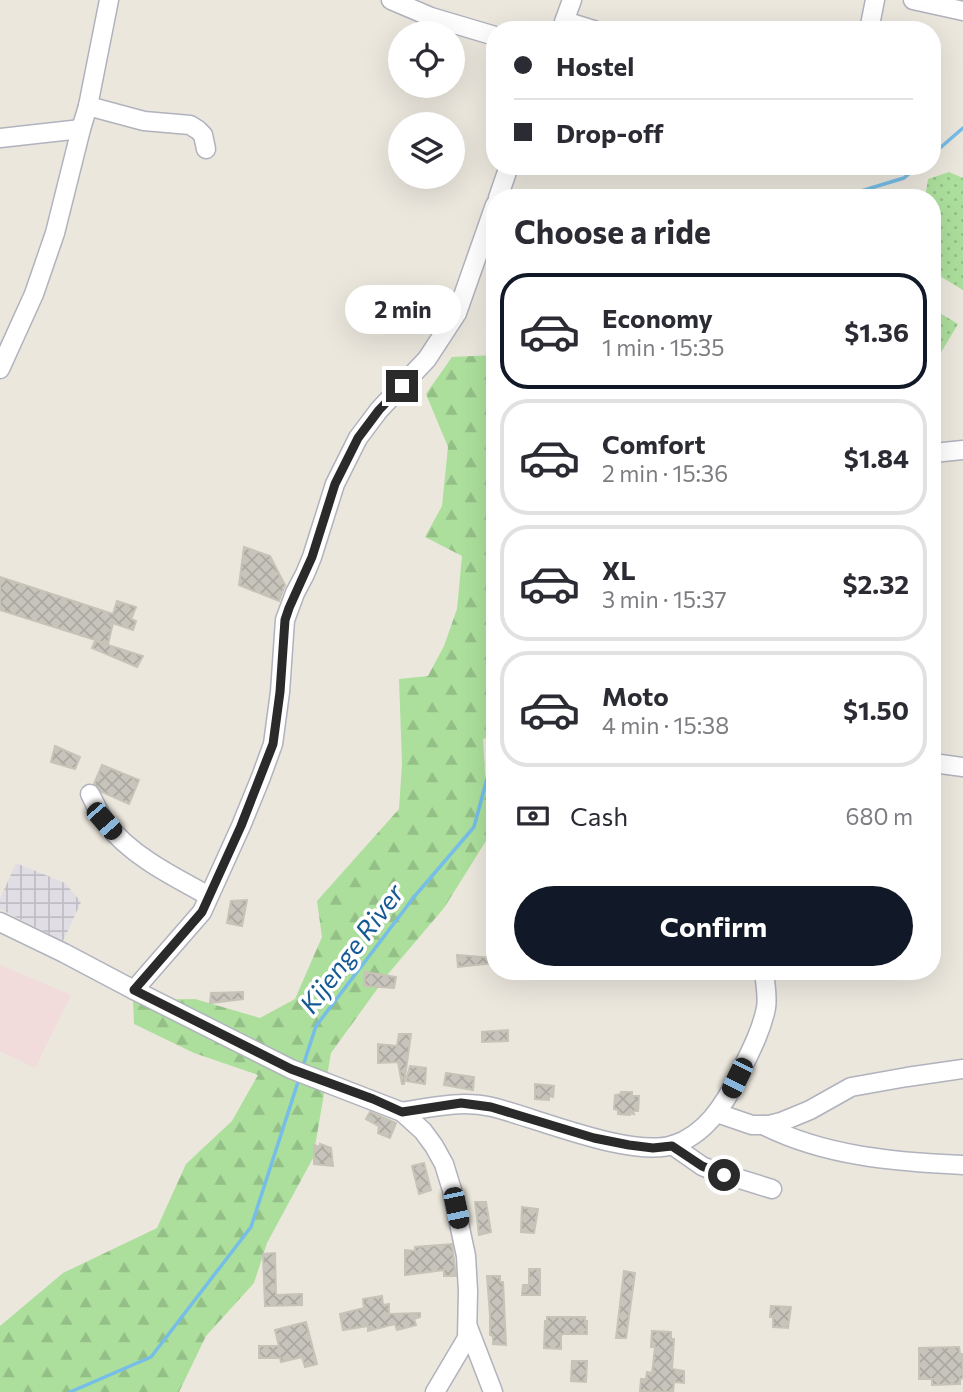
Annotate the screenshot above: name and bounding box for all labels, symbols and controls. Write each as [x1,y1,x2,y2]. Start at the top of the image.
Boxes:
map controls [388,21,465,189]
button: locate [388,21,465,98]
text: Hostel [556,50,634,81]
button: layers [388,112,465,189]
text: Drop-off [556,117,663,148]
text: Choose a ride [514,211,711,251]
callout: 2 min [344,284,460,334]
text: 2 min [374,295,432,323]
icon: car [518,300,581,363]
text: Economy [602,302,713,333]
text: $1.36 [844,316,909,347]
text: 1 min · 15:35 [602,333,724,361]
route end [386,370,418,402]
icon: car [518,426,581,489]
text: Comfort [602,428,705,459]
text: $1.84 [844,442,909,473]
text: 2 min · 15:36 [602,459,728,487]
icon: car [518,552,581,615]
text: XL [602,554,636,585]
text: $2.32 [843,568,909,599]
text: 3 min · 15:37 [602,585,727,613]
icon: car [518,678,581,741]
text: Moto [602,680,669,711]
text: $1.50 [843,694,909,725]
text: 4 min · 15:38 [602,711,729,739]
icon: cash [514,797,552,835]
car [83,798,126,844]
text: Cash [570,800,628,831]
text: 680 m [846,802,913,830]
water label: Kijenge River [292,876,410,1019]
button: Confirm [514,886,913,966]
car [719,1055,756,1101]
route start [708,1159,740,1191]
car [442,1185,471,1231]

